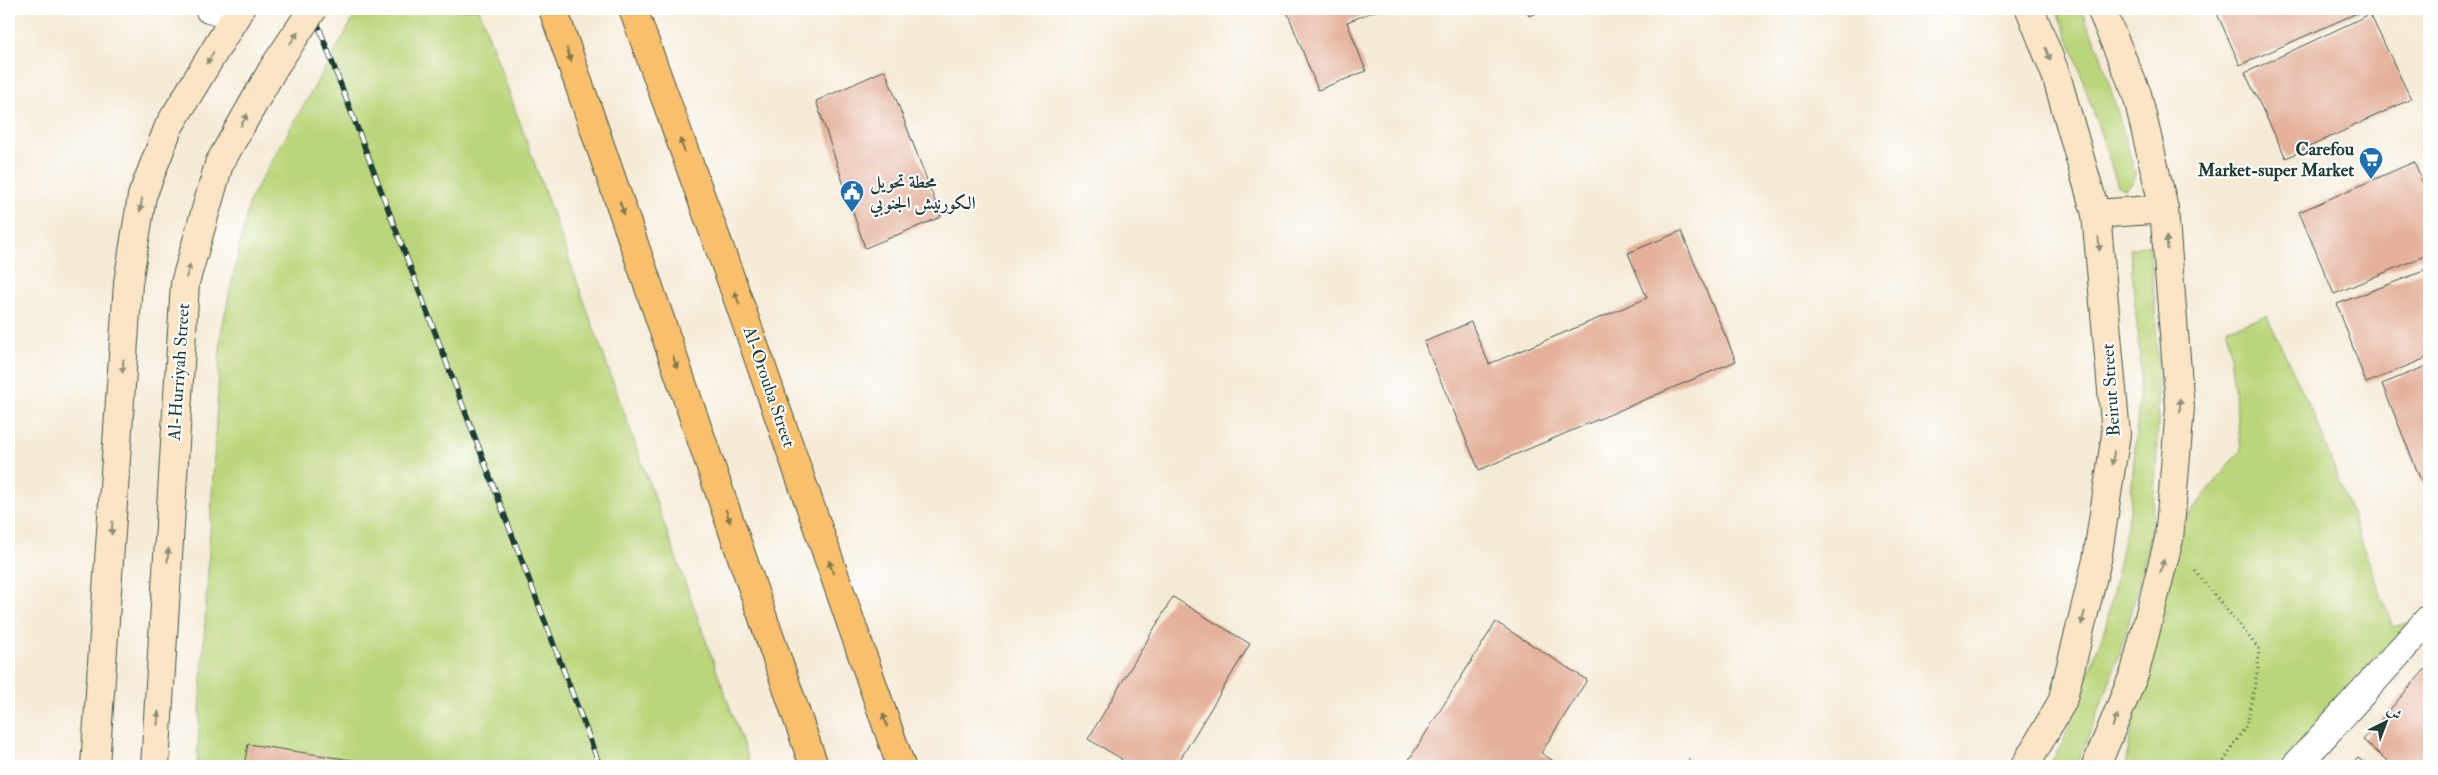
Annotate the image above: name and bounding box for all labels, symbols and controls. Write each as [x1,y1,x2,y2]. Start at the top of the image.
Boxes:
one-way arrow [289,31,298,44]
one-way arrow [2044,47,2052,62]
one-way arrow [565,48,573,63]
one-way arrow [205,52,214,65]
one-way arrow [240,112,248,127]
one-way arrow [678,137,686,152]
place label: Carefou Market-super Market [2197,138,2355,182]
supermarket icon: Carefou Market-super Market [2358,146,2384,180]
place label: محطة تحويل الكورنيش الجنوبي [869,171,976,218]
public building icon: محطة تحويل الكورنيش الجنوبي [839,179,865,213]
one-way arrow [137,197,145,213]
one-way arrow [619,201,626,216]
one-way arrow [2163,235,2171,251]
one-way arrow [2095,237,2103,253]
one-way arrow [184,264,192,279]
one-way arrow [733,290,741,305]
street label: Al-Hurriyah Street [163,302,195,442]
street label: Al-Orouba Street [737,323,800,451]
street label: Beirut Street [2096,343,2126,437]
one-way arrow [671,355,679,370]
one-way arrow [118,358,126,374]
one-way arrow [2175,397,2183,413]
one-way arrow [2108,451,2116,467]
one-way arrow [725,508,732,523]
one-way arrow [107,520,115,536]
one-way arrow [164,547,172,563]
one-way arrow [827,559,835,574]
one-way arrow [2159,559,2167,574]
one-way arrow [2079,610,2087,625]
north arrow [2360,698,2410,748]
text: ش [2384,702,2405,724]
one-way arrow [154,709,162,725]
one-way arrow [881,712,889,727]
one-way arrow [2111,714,2119,729]

